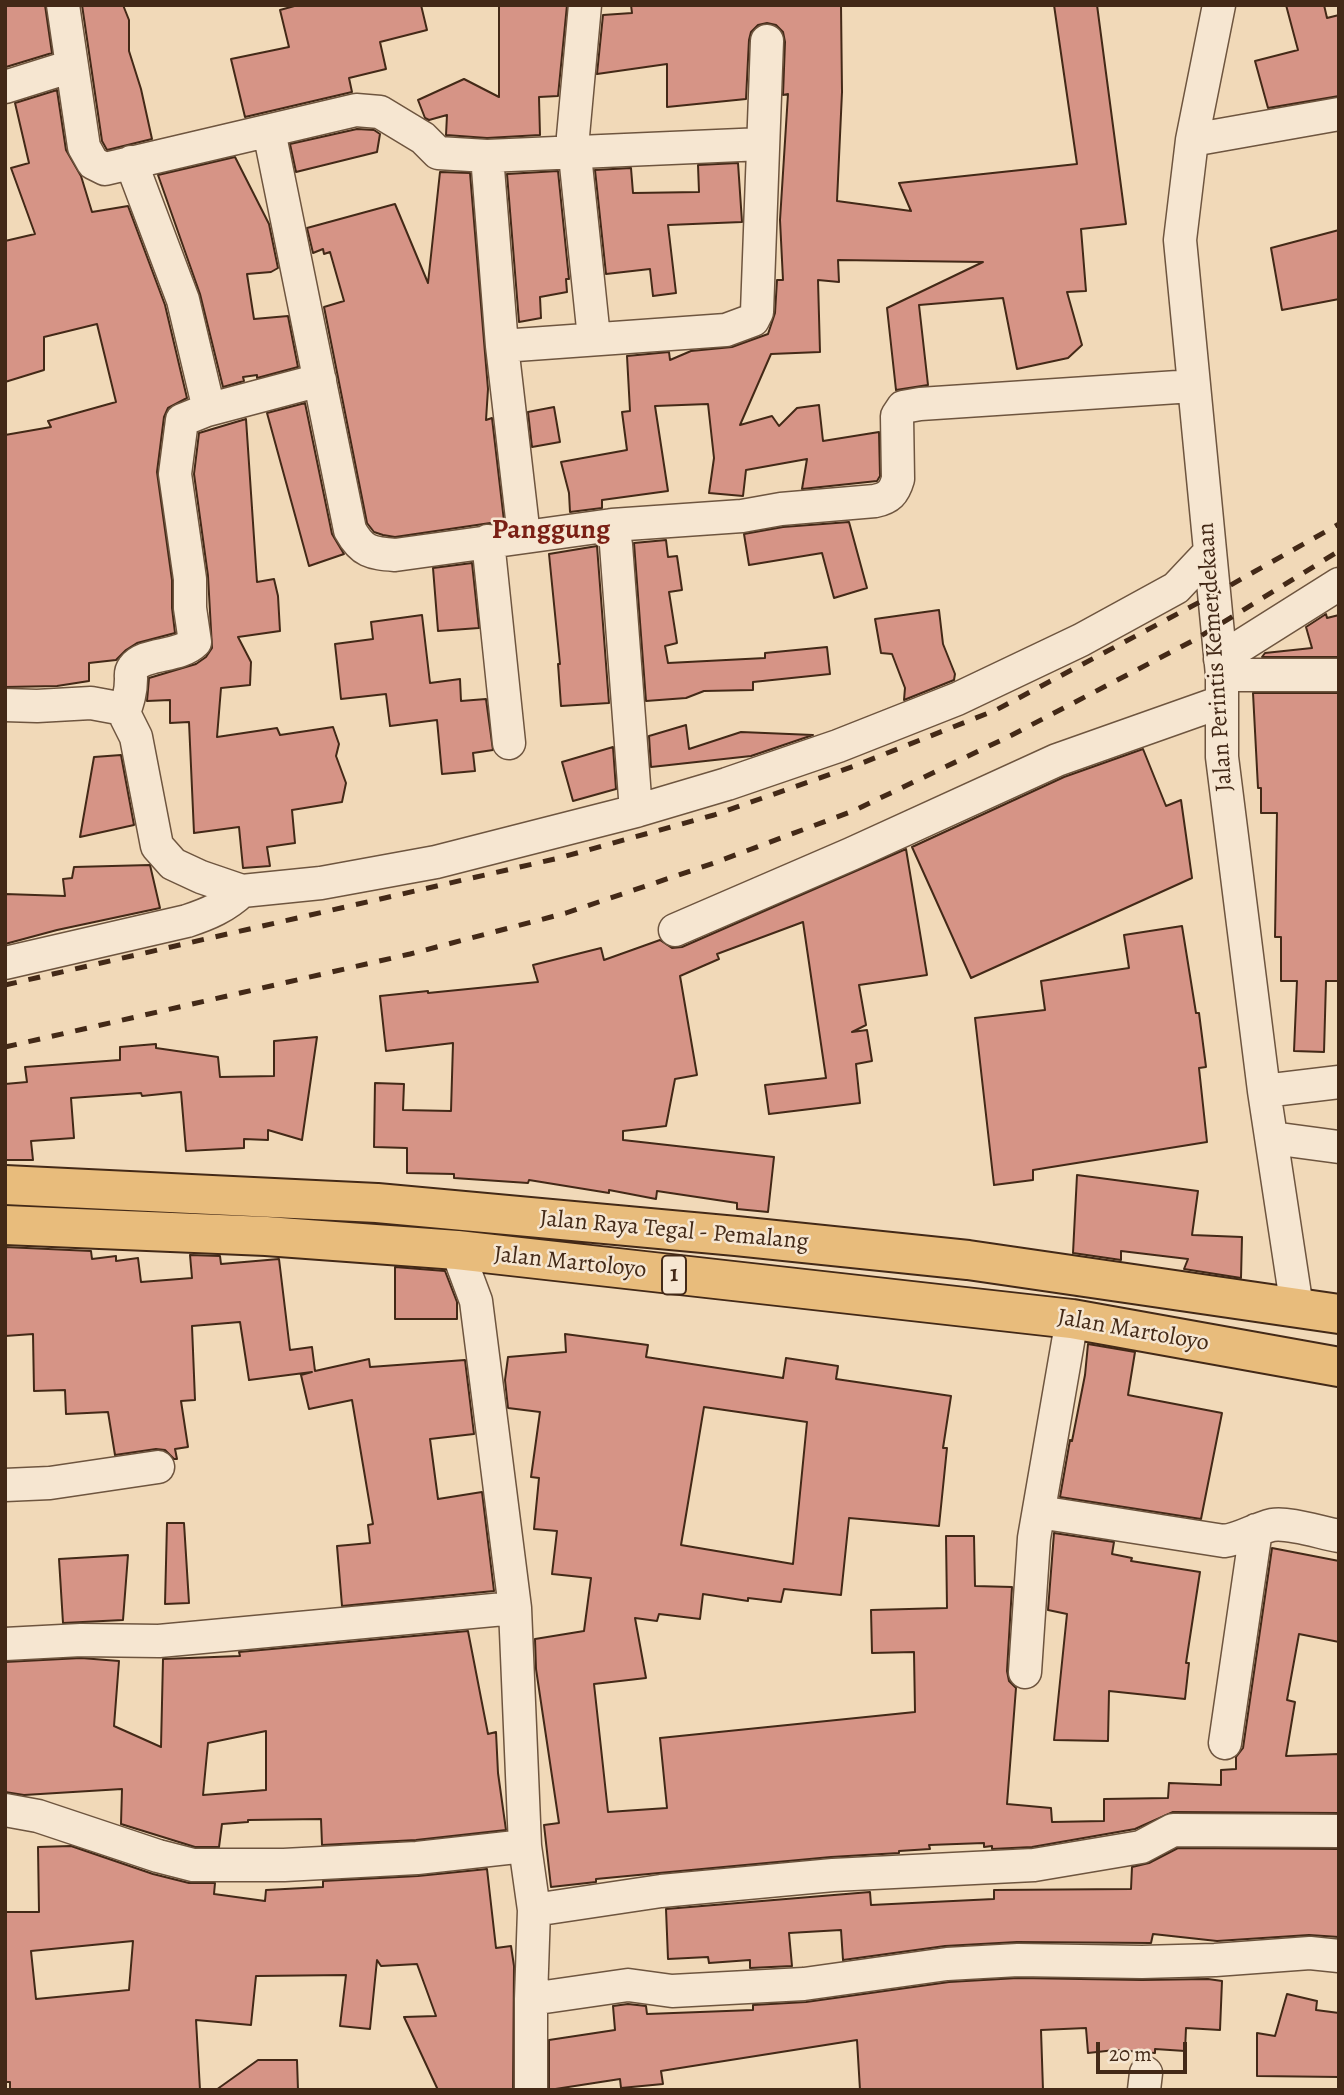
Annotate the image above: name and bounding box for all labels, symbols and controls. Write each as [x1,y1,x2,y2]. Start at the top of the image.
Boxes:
district label: Panggung [492,514,610,548]
street label: Jalan Perintis Kemerdekaan [1192,521,1240,793]
street label: Jalan Raya Tegal - Pemalang [538,1205,810,1257]
street label: Jalan Martoloyo [492,1241,648,1285]
road number: 1 [662,1256,686,1294]
street label: Jalan Martoloyo [1055,1304,1211,1358]
scale bar [1099,2028,1190,2072]
text: 20 m [1109,2040,1152,2068]

